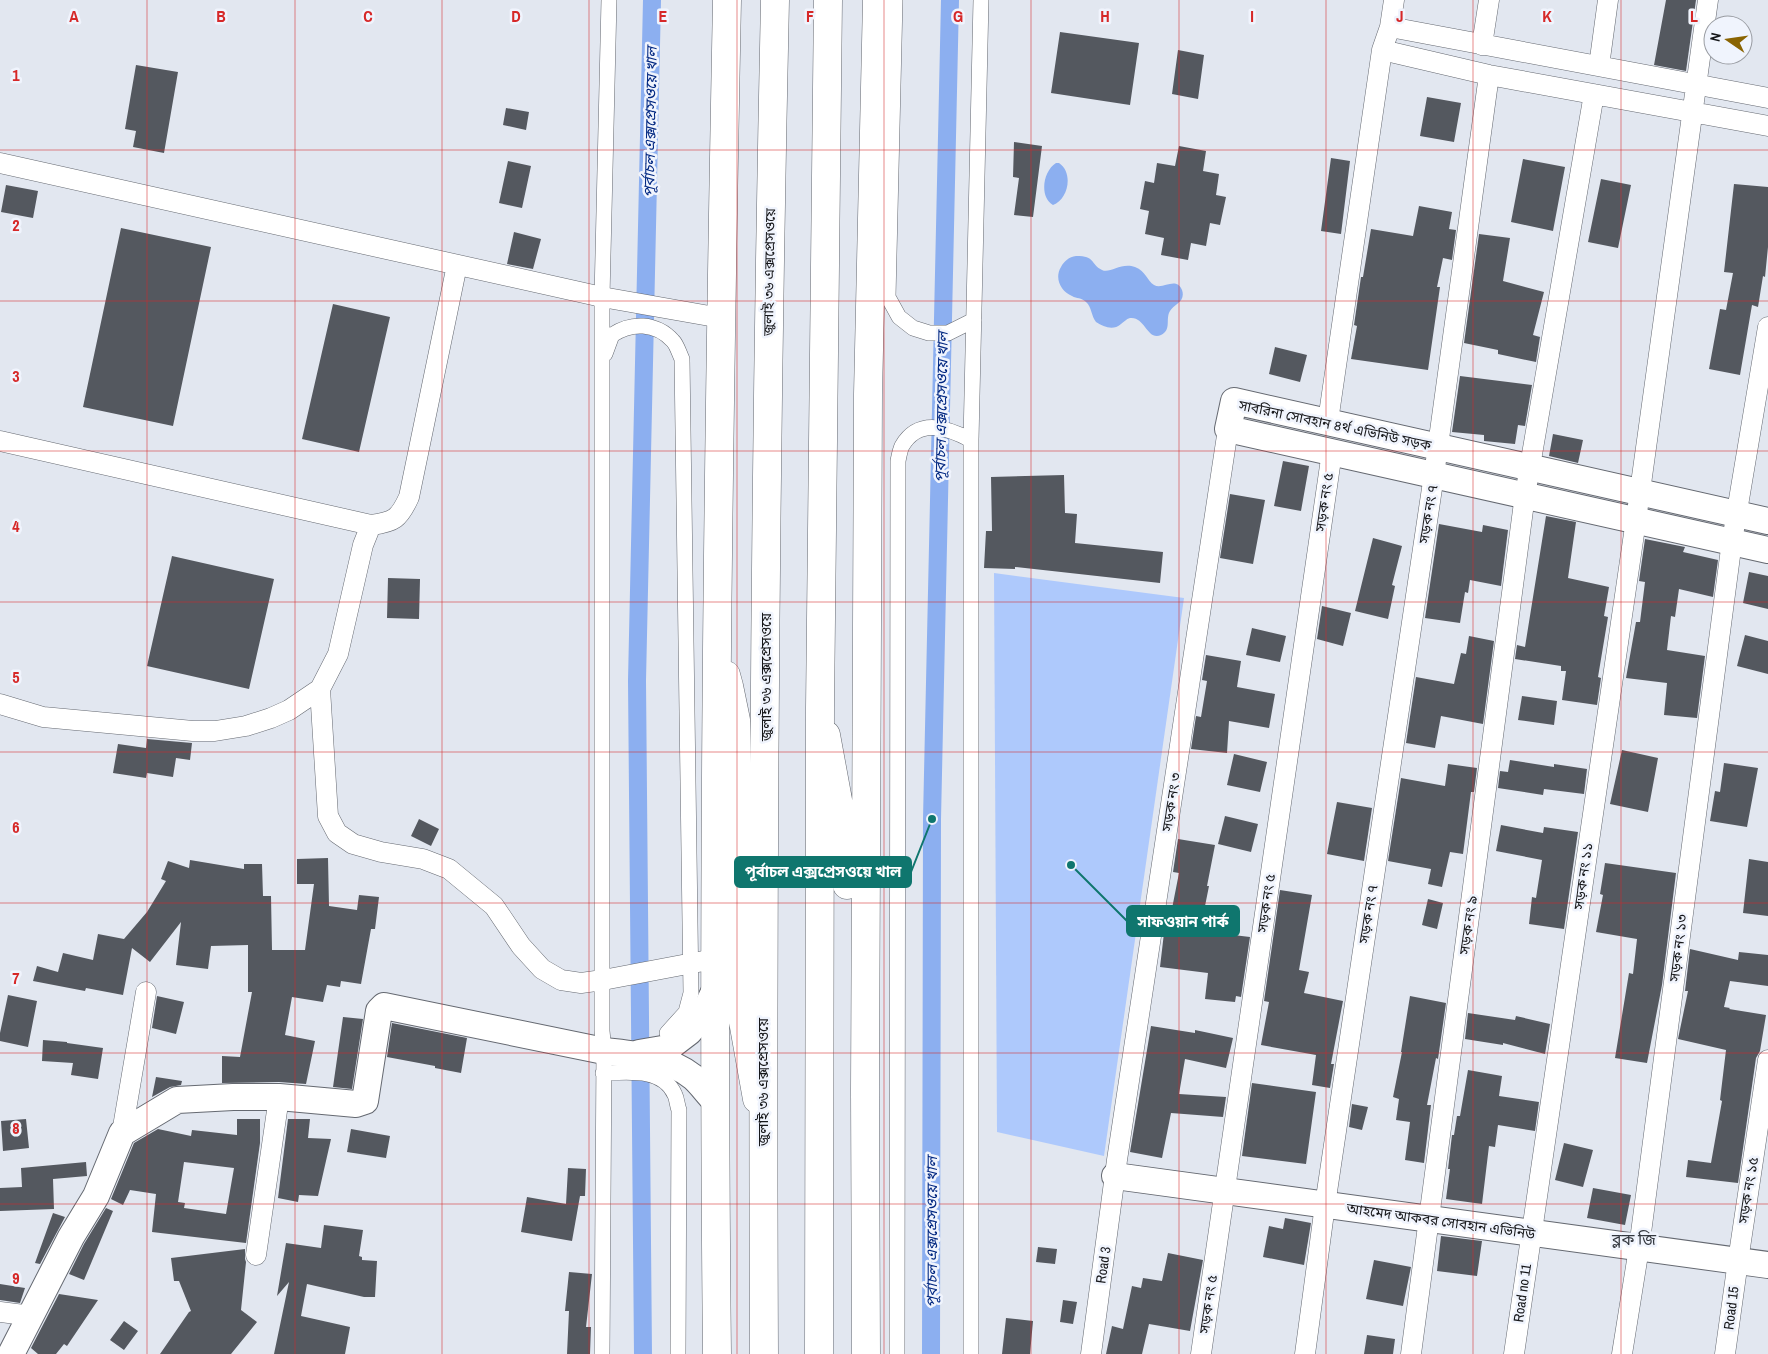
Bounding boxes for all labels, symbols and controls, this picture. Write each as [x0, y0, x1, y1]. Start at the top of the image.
text: A [69, 5, 79, 27]
text: B [216, 5, 226, 27]
text: C [363, 5, 373, 27]
text: D [511, 5, 521, 27]
text: E [659, 5, 668, 27]
text: F [806, 5, 814, 27]
text: G [953, 5, 963, 27]
text: H [1100, 5, 1110, 27]
text: I [1250, 5, 1254, 27]
text: J [1396, 5, 1404, 27]
text: K [1542, 5, 1552, 27]
text: L [1690, 5, 1698, 27]
north arrow [1703, 15, 1753, 65]
text: N [1706, 31, 1725, 43]
water label: পূর্বাচল এক্সপ্রেসওয়ে খাল [638, 43, 662, 198]
text: 1 [12, 64, 20, 86]
street label: জুলাই ৩৬ এক্সপ্রেসওয়ে [759, 208, 779, 337]
text: 2 [12, 214, 20, 236]
water label: পূর্বাচল এক্সপ্রেসওয়ে খাল [929, 328, 953, 483]
text: 3 [12, 365, 20, 387]
street label: সাবরিনা সোবহান ৪র্থ এভিনিউ সড়ক [1236, 396, 1434, 454]
street label: সড়ক নং ৫ [1311, 471, 1337, 534]
street label: সড়ক নং ৭ [1414, 483, 1442, 546]
text: 4 [12, 515, 20, 537]
street label: জুলাই ৩৬ এক্সপ্রেসওয়ে [757, 613, 775, 742]
text: 5 [12, 666, 20, 688]
street label: সড়ক নং ৩ [1157, 771, 1185, 834]
text: 6 [12, 816, 20, 838]
street label: সড়ক নং ১১ [1569, 841, 1597, 912]
callout: পূর্বাচল এক্সপ্রেসওয়ে খাল [735, 857, 911, 887]
text: পূর্বাচল এক্সপ্রেসওয়ে খাল [745, 861, 902, 882]
street label: সড়ক নং ৫ [1253, 872, 1279, 935]
street label: সড়ক নং ৭ [1354, 883, 1382, 946]
street label: সড়ক নং ৯ [1455, 894, 1481, 957]
callout: সাফওয়ান পার্ক [1127, 906, 1239, 936]
text: সাফওয়ান পার্ক [1136, 911, 1230, 932]
street label: সড়ক নং ১৩ [1665, 913, 1691, 984]
text: 7 [12, 967, 20, 989]
street label: জুলাই ৩৬ এক্সপ্রেসওয়ে [754, 1018, 772, 1147]
text: 8 [12, 1117, 20, 1139]
water label: পূর্বাচল এক্সপ্রেসওয়ে খাল [921, 1154, 942, 1307]
street label: সড়ক নং ১৫ [1734, 1155, 1762, 1226]
street label: আহমেদ আকবর সোবহান এভিনিউ [1345, 1199, 1537, 1243]
district label: ব্লক জি [1611, 1228, 1656, 1250]
street label: Road 3 [1092, 1245, 1114, 1285]
street label: Road no 11 [1509, 1262, 1535, 1323]
text: 9 [12, 1267, 20, 1289]
street label: সড়ক নং ৫ [1195, 1273, 1221, 1336]
street label: Road 15 [1719, 1285, 1743, 1331]

